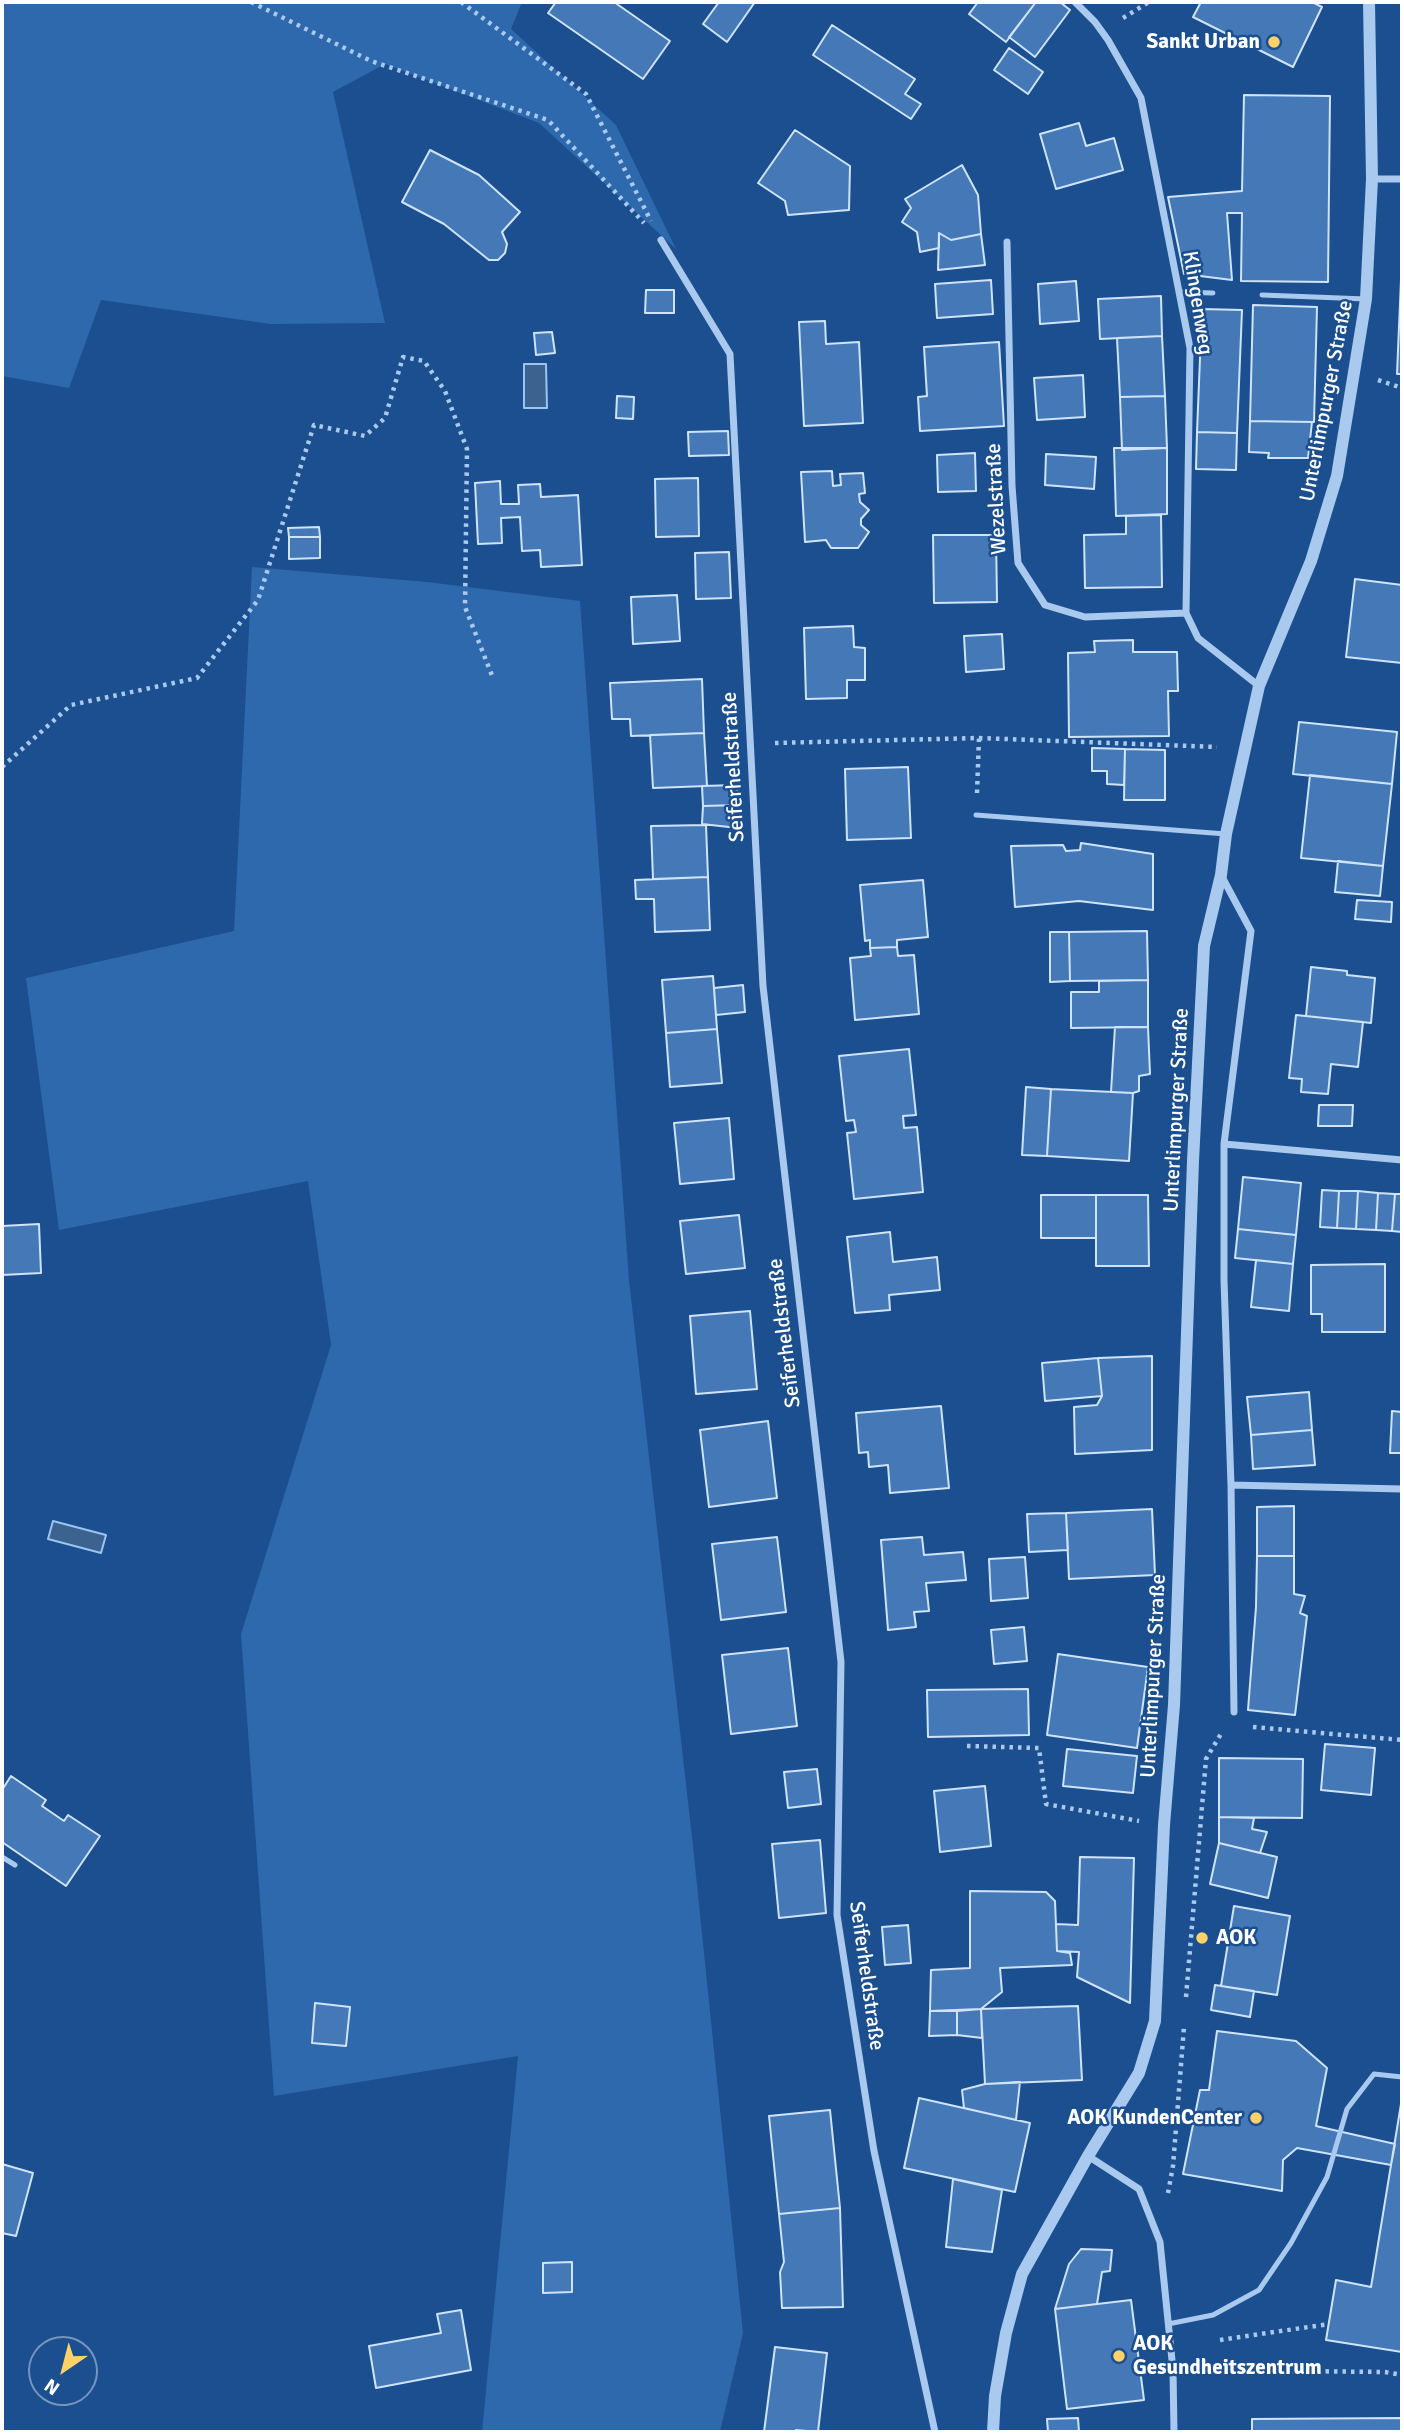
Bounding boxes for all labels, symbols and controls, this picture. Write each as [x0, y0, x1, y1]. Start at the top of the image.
place label: Sankt Urban [1147, 29, 1260, 55]
marker: Sankt Urban [1266, 34, 1282, 50]
street label: Klingenweg [1176, 249, 1218, 357]
street label: Unterlimpurger Straße [1295, 298, 1359, 504]
street label: Wezelstraße [981, 443, 1013, 555]
street label: Seiferheldstraße [717, 691, 751, 843]
street label: Unterlimpurger Straße [1159, 1007, 1195, 1213]
street label: Seiferheldstraße [763, 1257, 807, 1409]
street label: Unterlimpurger Straße [1136, 1573, 1172, 1779]
street label: Seiferheldstraße [843, 1900, 889, 2052]
place label: AOK [1216, 1925, 1256, 1951]
marker: AOK [1194, 1930, 1210, 1946]
place label: AOK KundenCenter [1067, 2105, 1242, 2131]
marker: AOK KundenCenter [1248, 2110, 1264, 2126]
place label: AOK Gesundheitszentrum [1133, 2331, 1322, 2381]
north arrow [28, 2336, 98, 2406]
marker: AOK Gesundheitszentrum [1111, 2348, 1127, 2364]
text: N [40, 2373, 64, 2400]

